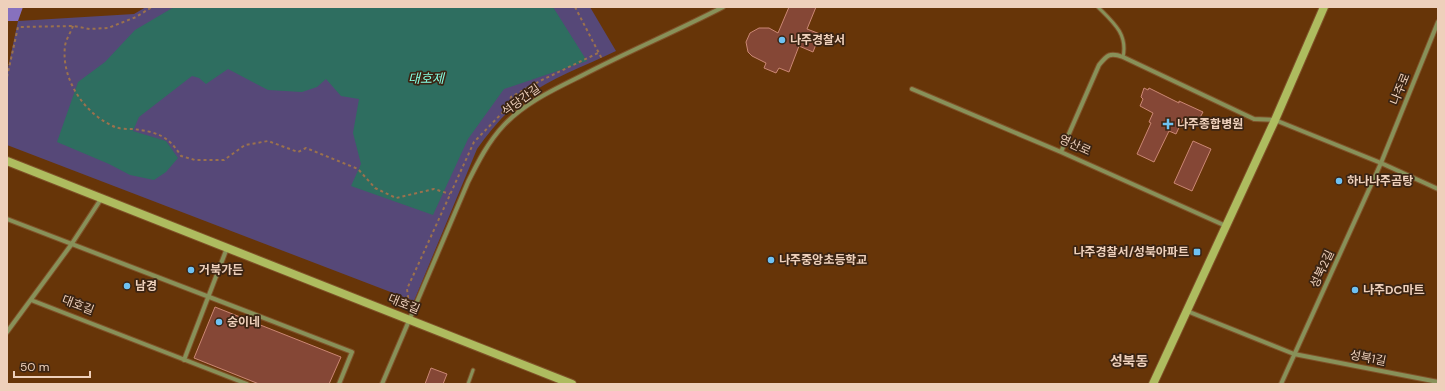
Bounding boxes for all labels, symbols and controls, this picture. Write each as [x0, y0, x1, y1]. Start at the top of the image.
place label: 나주경찰서 [790, 32, 845, 48]
marker: 나주경찰서 [777, 35, 787, 45]
water label: 대호제 [408, 70, 446, 87]
street label: 나주로 [1386, 71, 1414, 107]
street label: 석당간길 [498, 81, 544, 119]
place label: 나주종합병원 [1177, 116, 1243, 132]
marker: 나주종합병원 [1162, 118, 1174, 130]
street label: 영산로 [1057, 131, 1093, 159]
place label: 하나나주곰탕 [1347, 173, 1413, 189]
marker: 하나나주곰탕 [1334, 176, 1344, 186]
place label: 나주경찰서/성북아파트 [1073, 244, 1189, 260]
marker: 나주경찰서/성북아파트 [1192, 247, 1202, 257]
street label: 성북2길 [1306, 247, 1338, 291]
place label: 나주중앙초등학교 [779, 252, 867, 268]
marker: 나주중앙초등학교 [766, 255, 776, 265]
place label: 거북가든 [199, 262, 243, 278]
marker: 거북가든 [186, 265, 196, 275]
place label: 남경 [135, 278, 157, 294]
marker: 남경 [122, 281, 132, 291]
place label: 나주DC마트 [1363, 282, 1425, 298]
marker: 나주DC마트 [1350, 285, 1360, 295]
street label: 대호길 [386, 290, 422, 318]
street label: 대호길 [60, 292, 96, 318]
place label: 숭이네 [227, 314, 260, 330]
marker: 숭이네 [214, 317, 224, 327]
street label: 성북1길 [1348, 347, 1388, 369]
district label: 성북동 [1110, 352, 1148, 370]
scale bar [14, 353, 90, 379]
text: 50 m [20, 359, 49, 375]

